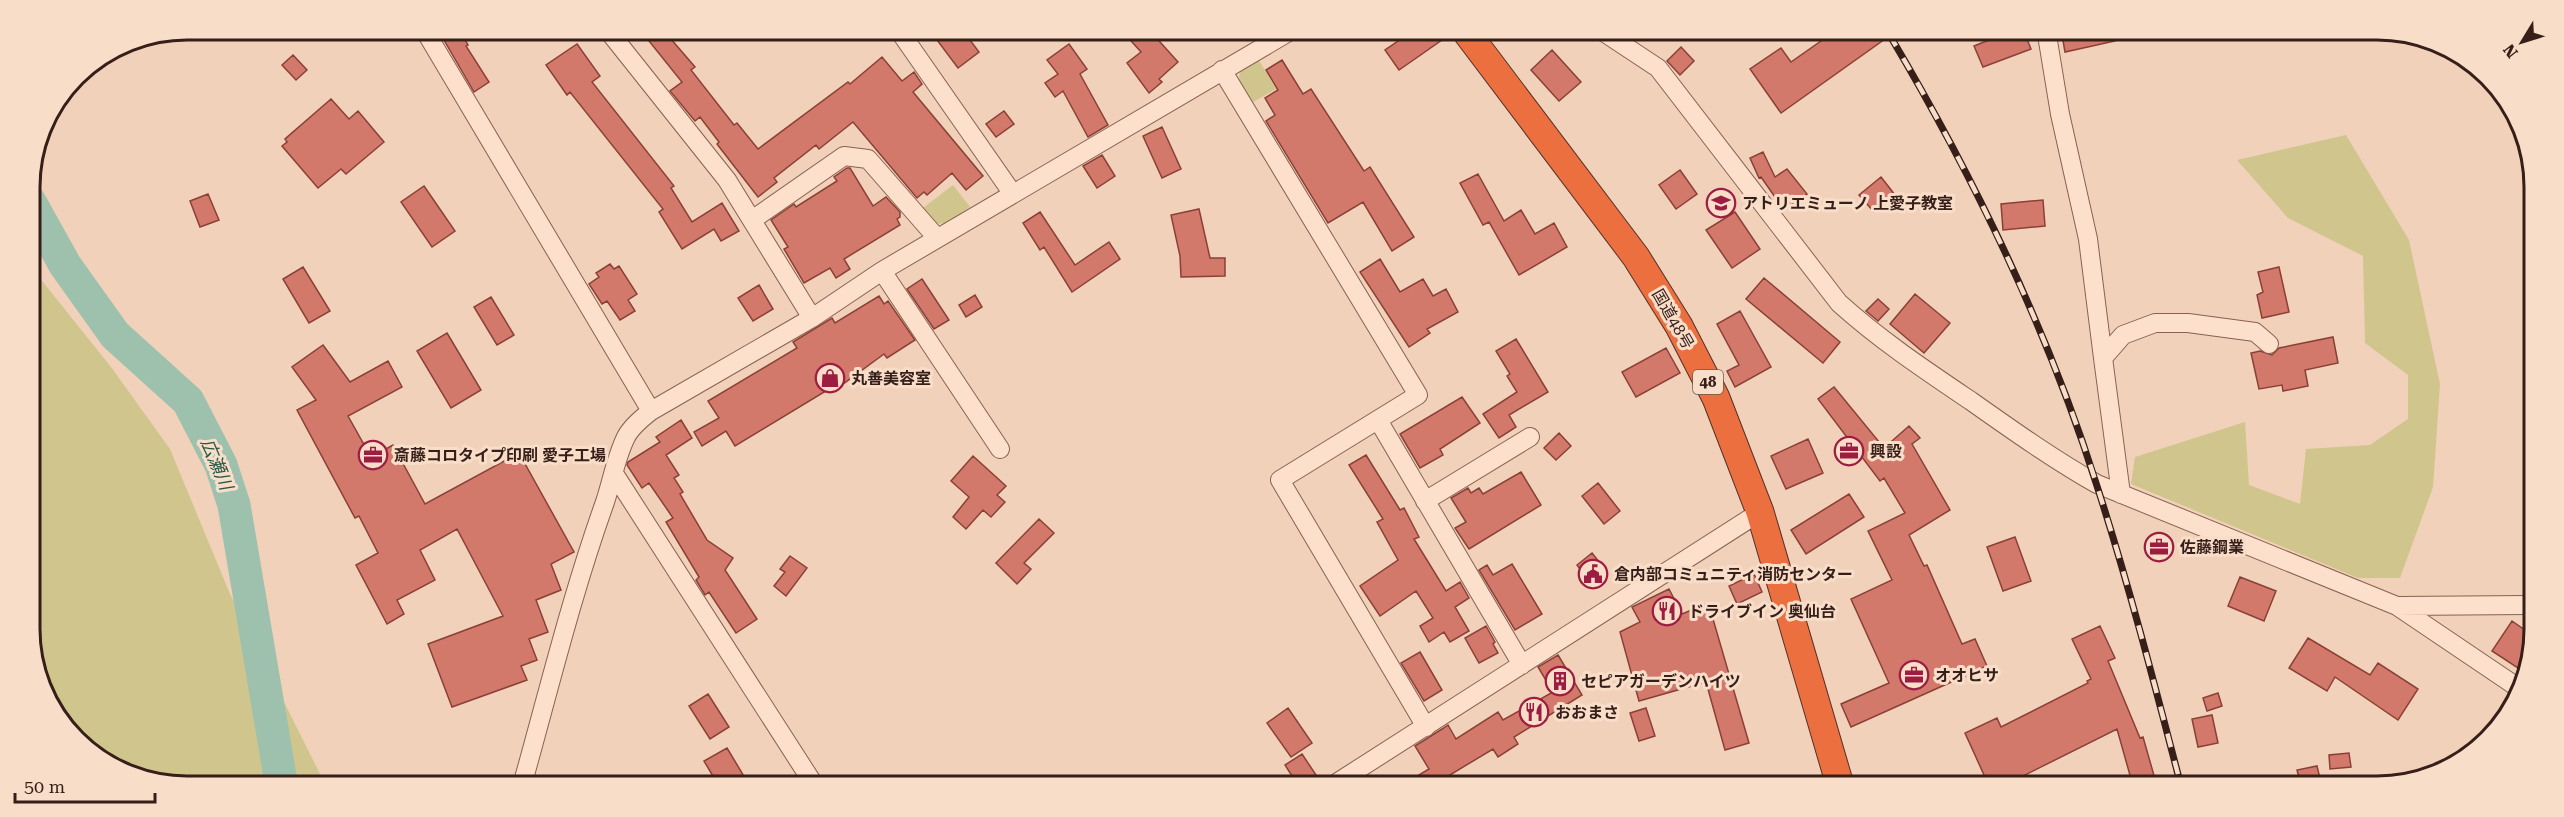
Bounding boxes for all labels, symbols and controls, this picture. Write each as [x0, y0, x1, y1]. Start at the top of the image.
north arrow [2492, 12, 2552, 72]
text: N [2499, 40, 2522, 62]
school or university icon: アトリエミューノ 上愛子教室 [1705, 187, 1737, 219]
place label: アトリエミューノ 上愛子教室 [1742, 194, 1953, 213]
street label: 国道48号 [1648, 286, 1698, 352]
shop icon: 丸善美容室 [814, 362, 846, 394]
place label: 丸善美容室 [851, 369, 931, 388]
road number: 48 [1693, 370, 1723, 394]
water label: 広瀬川 [197, 435, 238, 495]
office icon: 興設 [1833, 435, 1865, 467]
office icon: 斎藤コロタイプ印刷 愛子工場 [357, 439, 389, 471]
place label: 興設 [1870, 442, 1902, 461]
place label: 斎藤コロタイプ印刷 愛子工場 [394, 446, 606, 465]
office icon: 佐藤鋼業 [2143, 531, 2175, 563]
place label: 佐藤鋼業 [2179, 538, 2244, 557]
public building icon: 倉内部コミュニティ消防センター [1577, 558, 1609, 590]
place label: 倉内部コミュニティ消防センター [1614, 565, 1853, 584]
restaurant icon: ドライブイン 奥仙台 [1651, 595, 1683, 627]
place label: ドライブイン 奥仙台 [1688, 602, 1836, 621]
office icon: オオヒサ [1898, 659, 1930, 691]
building icon: セピアガーデンハイツ [1544, 665, 1576, 697]
place label: オオヒサ [1935, 666, 1999, 685]
place label: セピアガーデンハイツ [1581, 672, 1741, 691]
restaurant icon: おおまさ [1518, 696, 1550, 728]
place label: おおまさ [1555, 703, 1619, 722]
scale bar [15, 766, 154, 804]
text: 50 m [24, 776, 65, 797]

